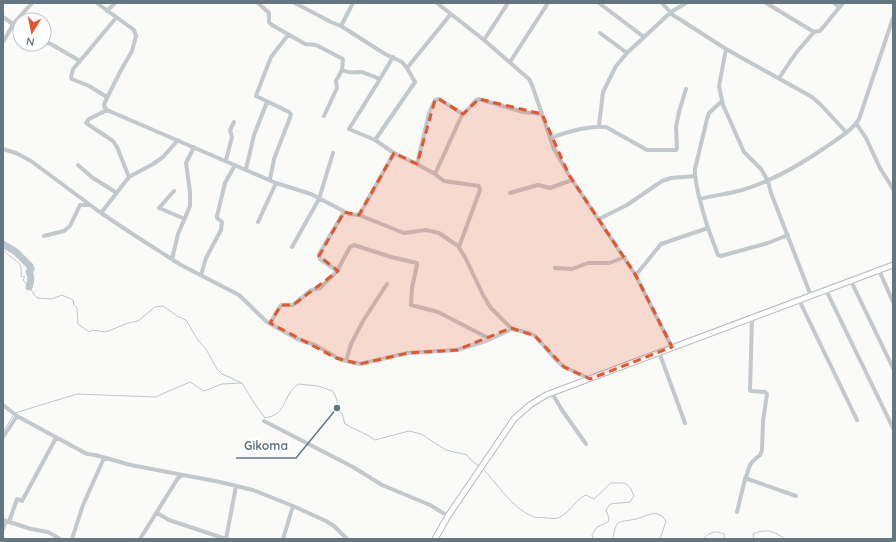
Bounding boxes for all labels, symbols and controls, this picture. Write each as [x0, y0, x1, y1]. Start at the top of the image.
north arrow [12, 12, 52, 52]
text: N [25, 34, 35, 49]
callout: Gikoma [236, 434, 296, 458]
text: Gikoma [244, 438, 288, 453]

